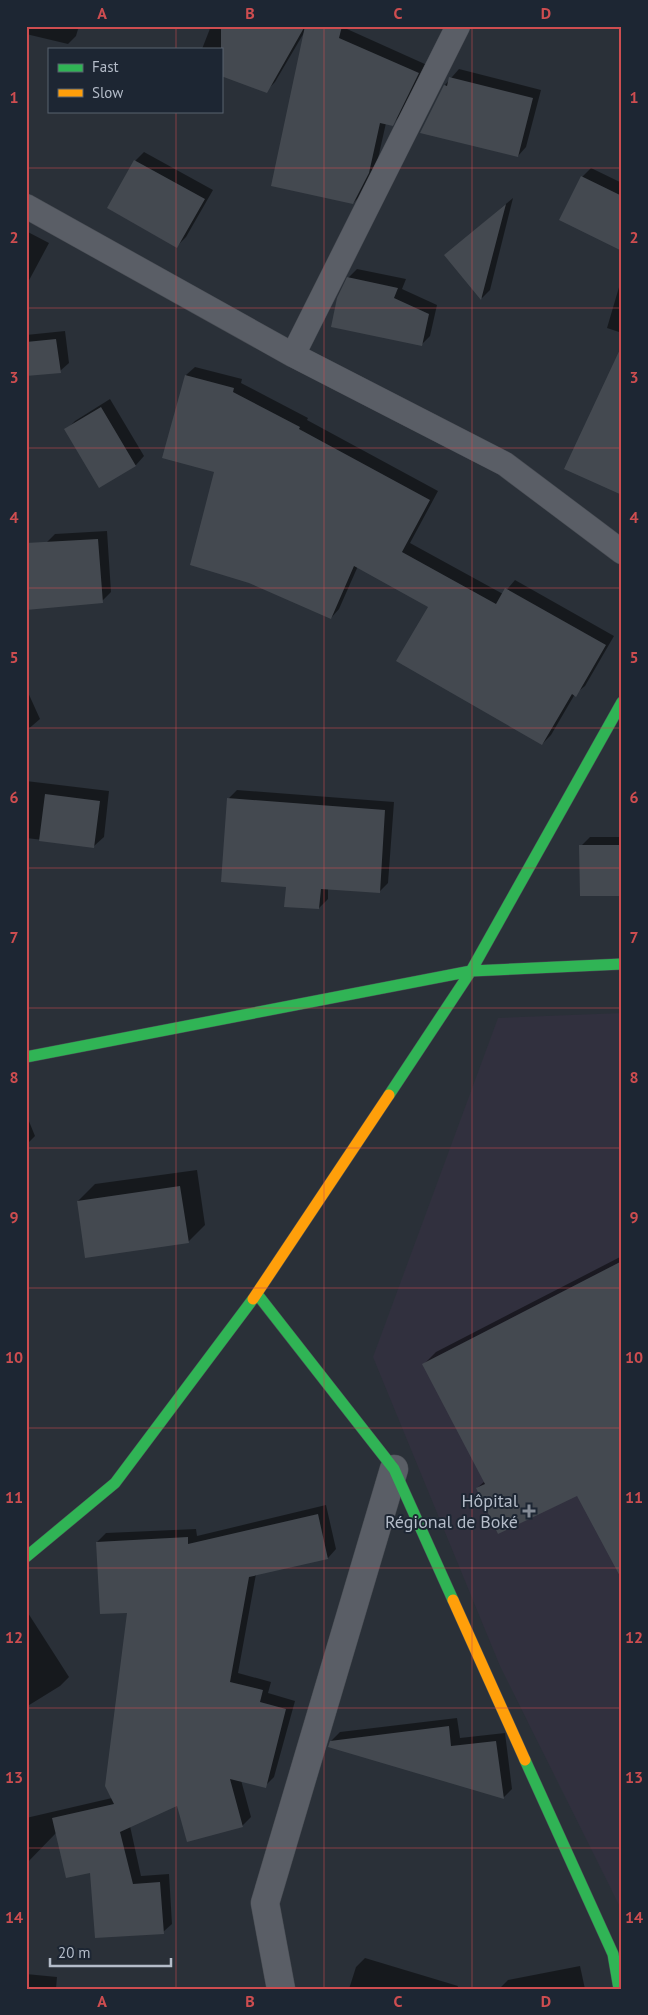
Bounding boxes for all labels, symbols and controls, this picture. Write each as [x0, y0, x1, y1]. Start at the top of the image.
text: A [97, 3, 107, 23]
text: B [245, 3, 255, 23]
text: C [394, 3, 403, 23]
text: D [541, 3, 551, 23]
legend [48, 48, 222, 112]
text: Fast [92, 57, 119, 76]
text: Slow [92, 83, 123, 102]
text: 1 [9, 87, 19, 107]
text: 1 [629, 87, 639, 107]
text: 2 [9, 227, 19, 247]
text: 2 [629, 227, 639, 247]
text: 3 [9, 367, 19, 387]
text: 3 [629, 367, 639, 387]
text: 4 [9, 507, 19, 527]
text: 4 [629, 507, 639, 527]
text: 5 [9, 647, 19, 667]
text: 5 [629, 647, 639, 667]
text: 6 [9, 787, 19, 807]
text: 6 [629, 787, 639, 807]
text: 7 [9, 927, 19, 947]
text: 7 [629, 927, 639, 947]
text: 8 [9, 1067, 19, 1087]
text: 8 [629, 1067, 639, 1087]
text: 9 [9, 1207, 19, 1227]
text: 9 [629, 1207, 639, 1227]
text: 10 [5, 1347, 23, 1367]
text: 10 [625, 1347, 643, 1367]
text: 11 [5, 1487, 23, 1507]
text: 11 [625, 1487, 643, 1507]
place label: Hôpital Régional de Boké [385, 1489, 519, 1533]
marker: Hôpital Régional de Boké [522, 1504, 536, 1518]
text: 12 [5, 1627, 23, 1647]
text: 12 [625, 1627, 643, 1647]
text: 13 [5, 1767, 23, 1787]
text: 13 [625, 1767, 643, 1787]
text: 14 [5, 1907, 23, 1927]
text: 14 [625, 1907, 643, 1927]
scale bar [50, 1935, 171, 1967]
text: 20 m [58, 1943, 91, 1962]
text: A [97, 1991, 107, 2011]
text: B [245, 1991, 255, 2011]
text: C [394, 1991, 403, 2011]
text: D [541, 1991, 551, 2011]

